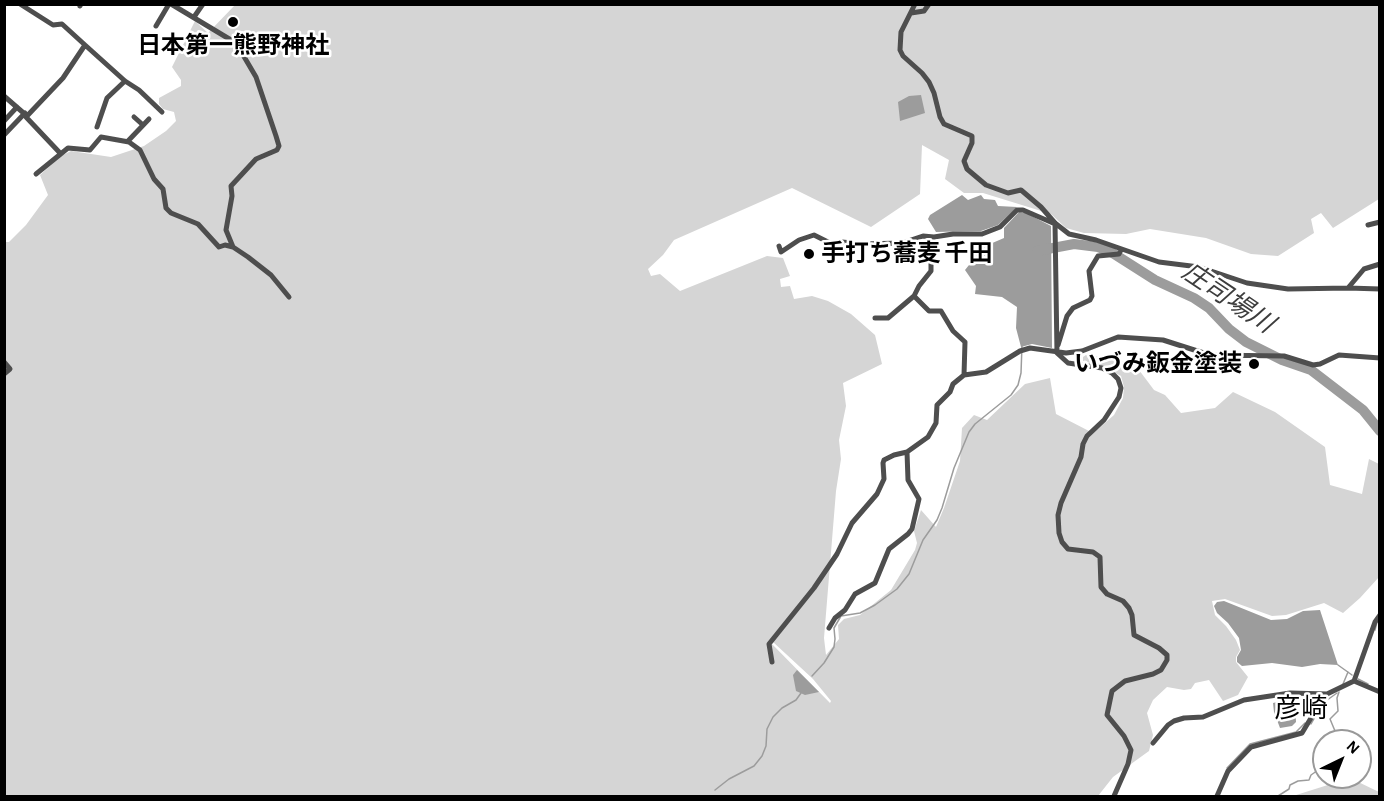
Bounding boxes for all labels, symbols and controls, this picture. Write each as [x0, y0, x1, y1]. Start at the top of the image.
marker: 日本第一熊野神社 [226, 15, 240, 29]
place label: 日本第一熊野神社 [137, 32, 329, 60]
place label: 手打ち蕎麦 千田 [821, 240, 993, 268]
marker: 手打ち蕎麦 千田 [802, 247, 816, 261]
water label: 庄司場川 [1176, 256, 1280, 340]
place label: いづみ鈑金塗装 [1074, 350, 1242, 378]
marker: いづみ鈑金塗装 [1247, 357, 1261, 371]
district label: 彦崎 [1274, 693, 1328, 725]
north arrow [1312, 729, 1372, 789]
text: N [1343, 738, 1362, 757]

